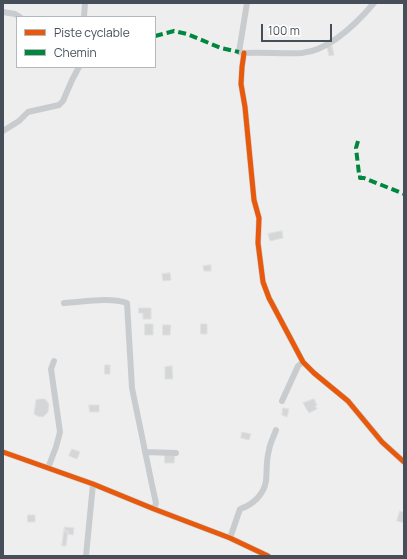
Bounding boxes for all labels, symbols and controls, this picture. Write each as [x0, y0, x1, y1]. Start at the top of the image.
legend [16, 16, 156, 68]
scale bar [263, 16, 334, 42]
text: 100 m [268, 22, 300, 39]
text: Piste cyclable [54, 24, 130, 41]
text: Chemin [54, 44, 97, 61]

